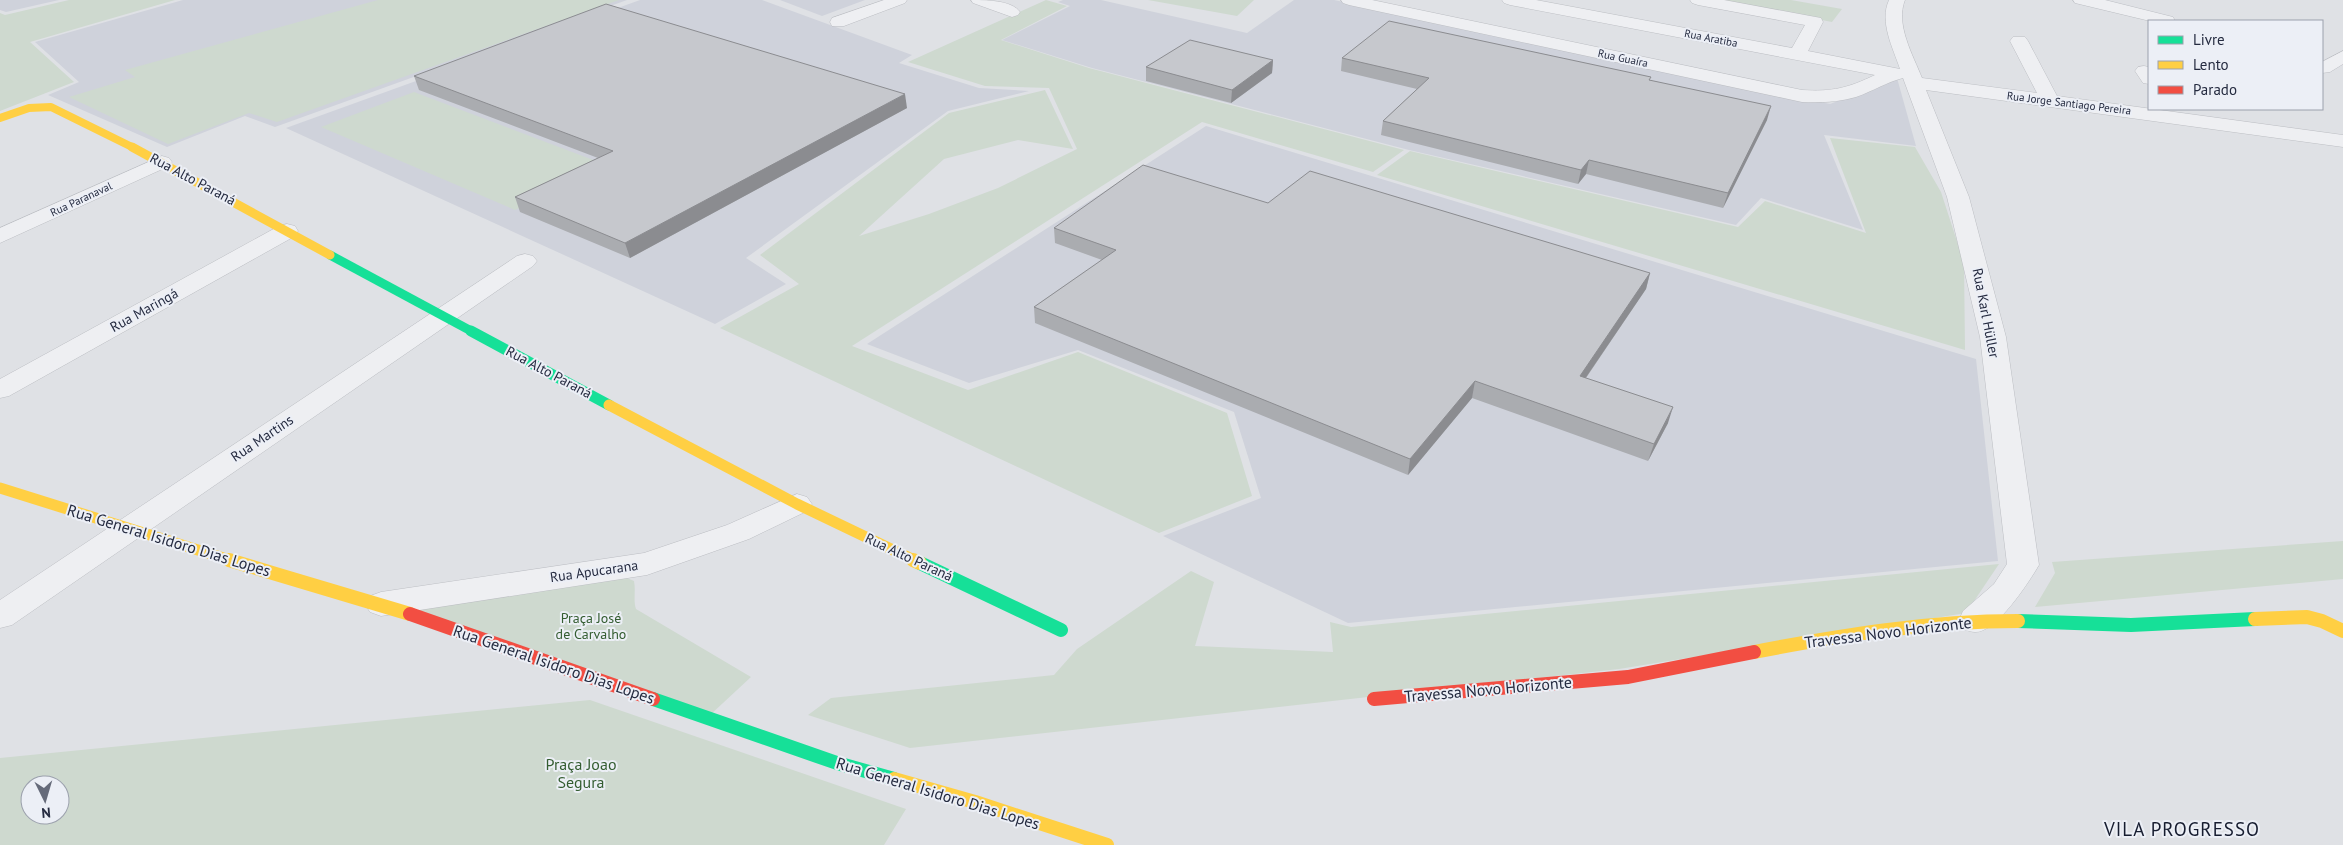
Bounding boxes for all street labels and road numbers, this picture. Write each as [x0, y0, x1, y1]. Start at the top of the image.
street label: Rua Aratiba [1683, 26, 1739, 50]
street label: Rua Guaíra [1597, 46, 1649, 70]
street label: Rua Jorge Santiago Pereira [2006, 88, 2132, 118]
street label: Rua Alto Paraná [147, 149, 239, 209]
street label: Rua Paranaval [48, 178, 115, 219]
street label: Rua Karl Hüller [1968, 267, 2004, 360]
street label: Rua Maringá [107, 284, 181, 336]
street label: Rua Alto Paraná [503, 342, 595, 402]
street label: Rua Martins [227, 410, 297, 466]
street label: Rua General Isidoro Dias Lopes [65, 500, 273, 581]
street label: Rua Alto Paraná [862, 529, 956, 585]
street label: Rua Apucarana [549, 556, 639, 586]
street label: Travessa Novo Horizonte [1803, 612, 1973, 652]
street label: Rua General Isidoro Dias Lopes [451, 620, 658, 708]
street label: Travessa Novo Horizonte [1403, 672, 1573, 706]
street label: Rua General Isidoro Dias Lopes [834, 753, 1042, 834]

